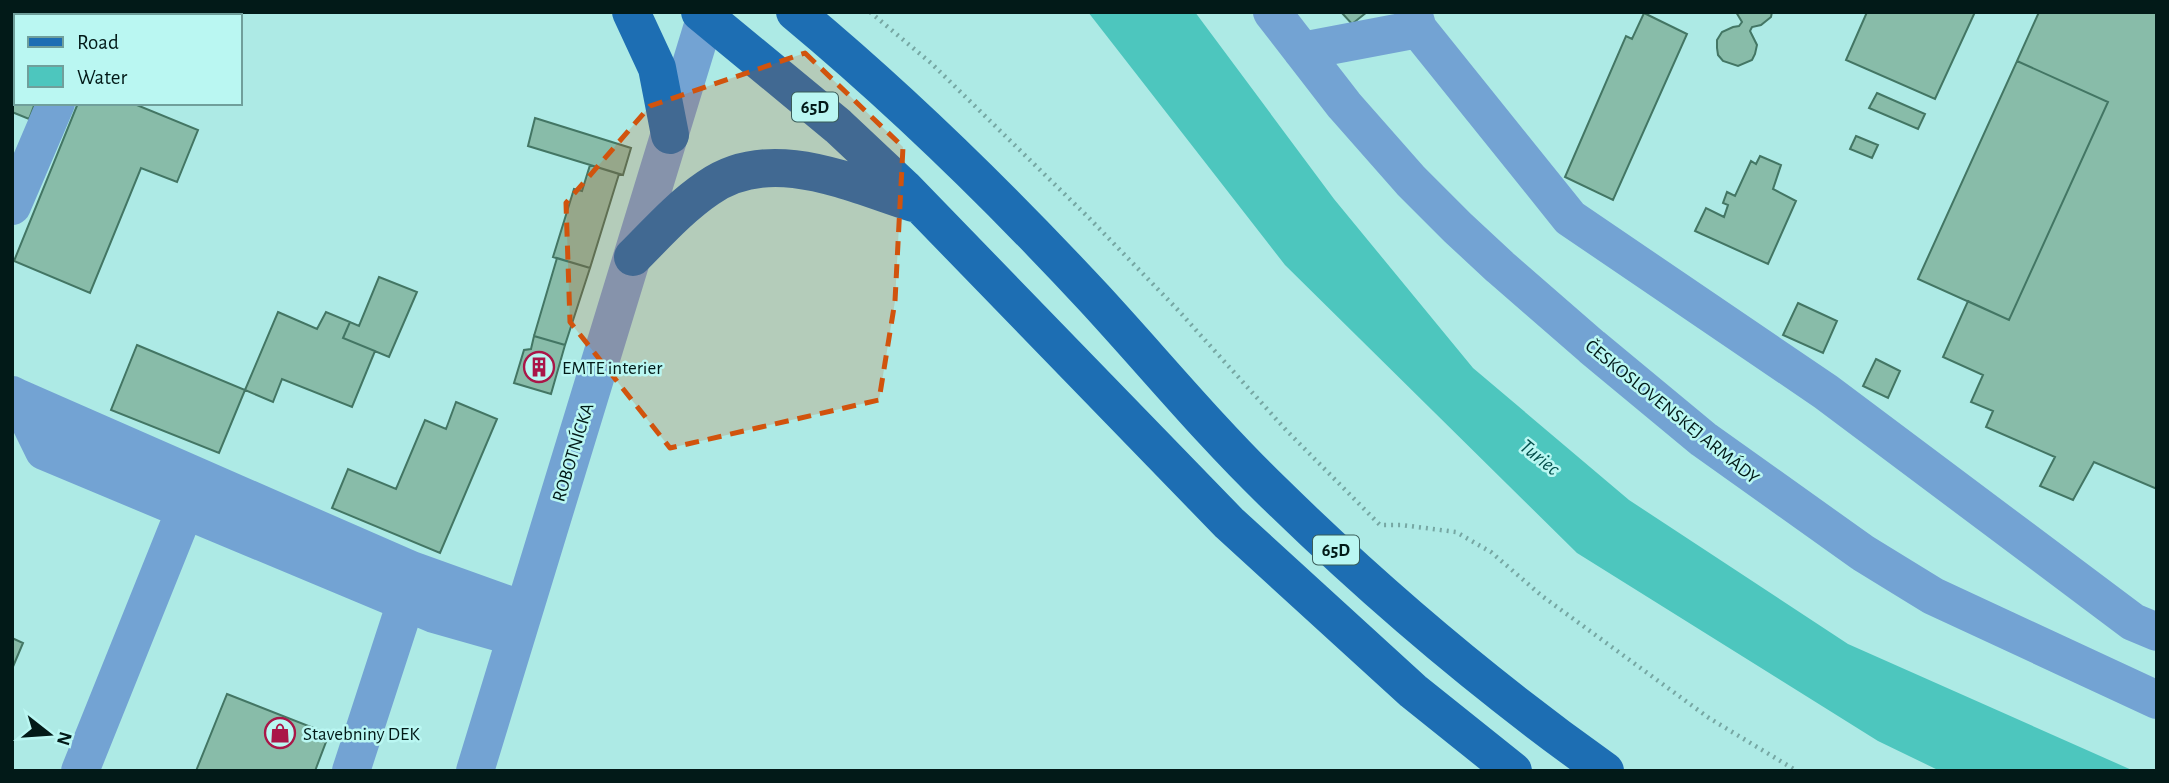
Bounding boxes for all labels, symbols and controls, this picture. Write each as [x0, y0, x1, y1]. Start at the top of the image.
legend [14, 14, 242, 105]
text: Road [77, 32, 119, 53]
text: Water [77, 67, 127, 88]
road number: 65D [792, 92, 838, 122]
street label: ČESKOSLOVENSKEJ ARMÁDY [1582, 335, 1764, 488]
building icon: EMTE interier [522, 350, 556, 384]
place label: EMTE interier [562, 359, 662, 378]
street label: ROBOTNÍCKA [547, 400, 597, 504]
water label: Turiec [1516, 435, 1564, 480]
road number: 65D [1313, 536, 1359, 564]
north arrow [14, 699, 84, 769]
shop icon: Stavebniny DEK [263, 716, 297, 750]
place label: Stavebniny DEK [303, 725, 420, 744]
text: N [53, 729, 75, 748]

